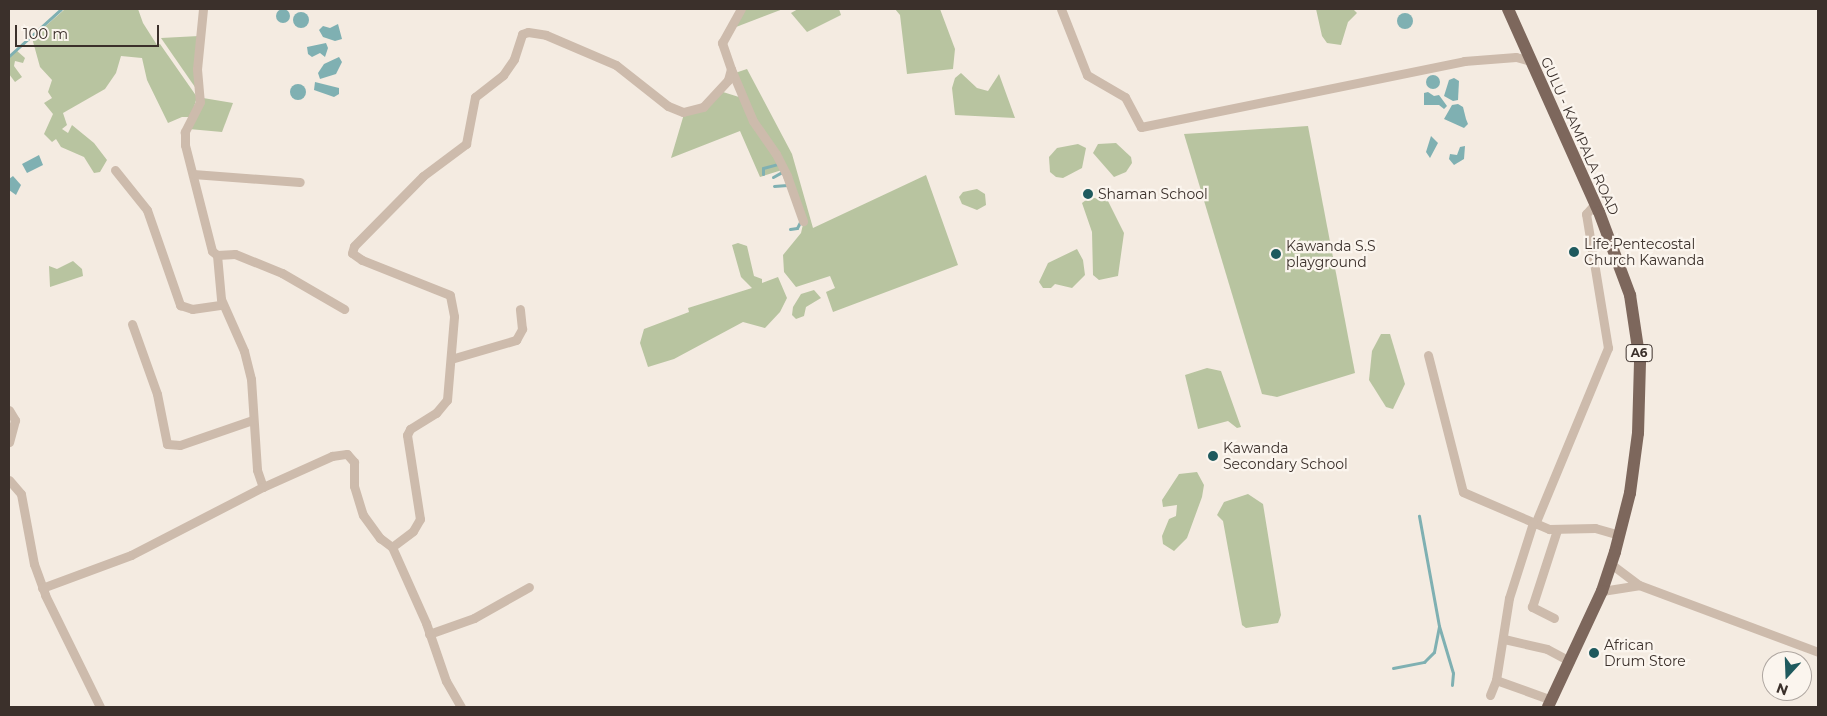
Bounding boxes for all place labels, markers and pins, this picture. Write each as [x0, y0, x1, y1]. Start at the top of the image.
place label: Shaman School [1098, 186, 1208, 202]
marker: Shaman School [1082, 188, 1094, 200]
place label: Life Pentecostal Church Kawanda [1584, 236, 1705, 268]
place label: Kawanda S.S playground [1286, 238, 1376, 270]
marker: Life Pentecostal Church Kawanda [1568, 246, 1580, 258]
marker: Kawanda S.S playground [1270, 248, 1282, 260]
place label: Kawanda Secondary School [1223, 440, 1348, 472]
marker: Kawanda Secondary School [1207, 450, 1219, 462]
place label: African Drum Store [1604, 637, 1686, 670]
marker: African Drum Store [1588, 647, 1600, 659]

